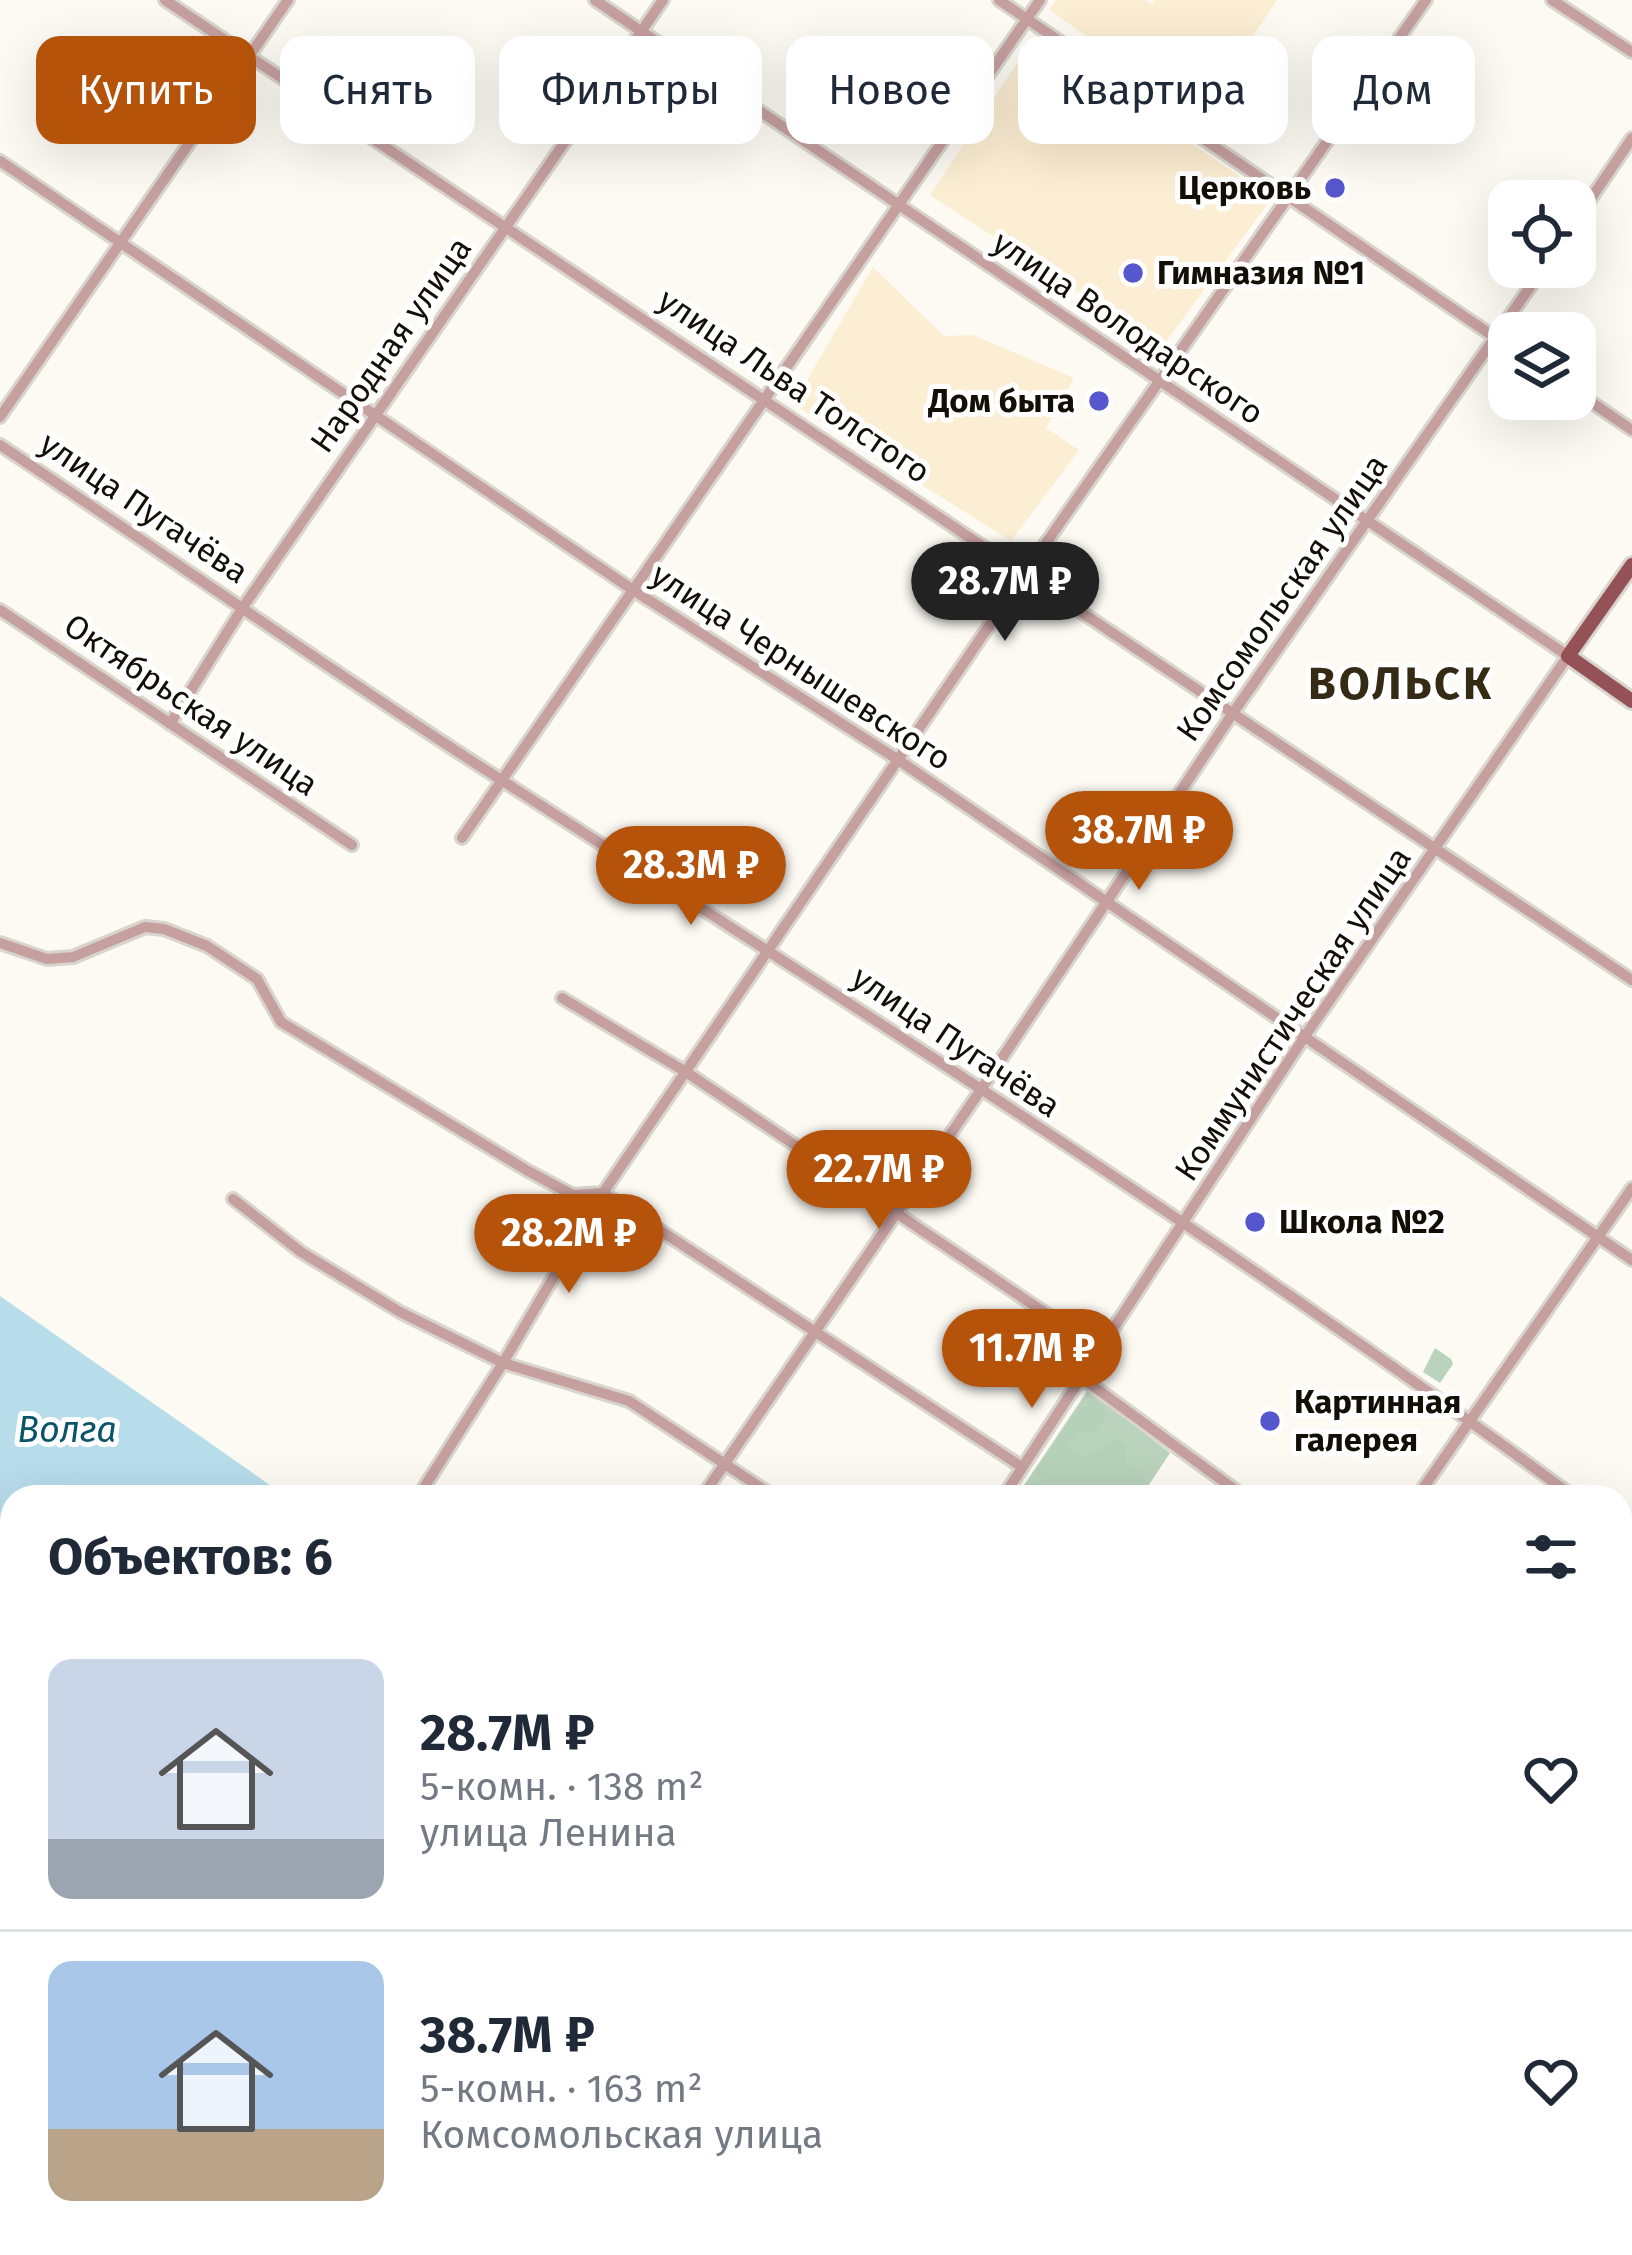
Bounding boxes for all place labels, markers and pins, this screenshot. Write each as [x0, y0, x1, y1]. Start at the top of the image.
place label: Церковь [1178, 168, 1311, 208]
marker: Церковь [1322, 175, 1348, 201]
place label: Гимназия №1 [1157, 253, 1365, 293]
marker: Гимназия №1 [1120, 260, 1146, 286]
place label: Дом быта [928, 381, 1075, 421]
marker: Дом быта [1086, 388, 1112, 414]
pin: 28.7M ₽ [894, 542, 1116, 644]
pin: 38.7M ₽ [1028, 791, 1250, 893]
pin: 28.3M ₽ [580, 826, 802, 928]
pin: 22.7M ₽ [768, 1130, 990, 1232]
pin: 28.2M ₽ [458, 1194, 680, 1296]
place label: Школа №2 [1279, 1202, 1445, 1242]
marker: Школа №2 [1242, 1209, 1268, 1235]
pin: 11.7M ₽ [921, 1309, 1143, 1411]
place label: Картинная галерея [1294, 1382, 1461, 1460]
marker: Картинная галерея [1257, 1408, 1283, 1434]

